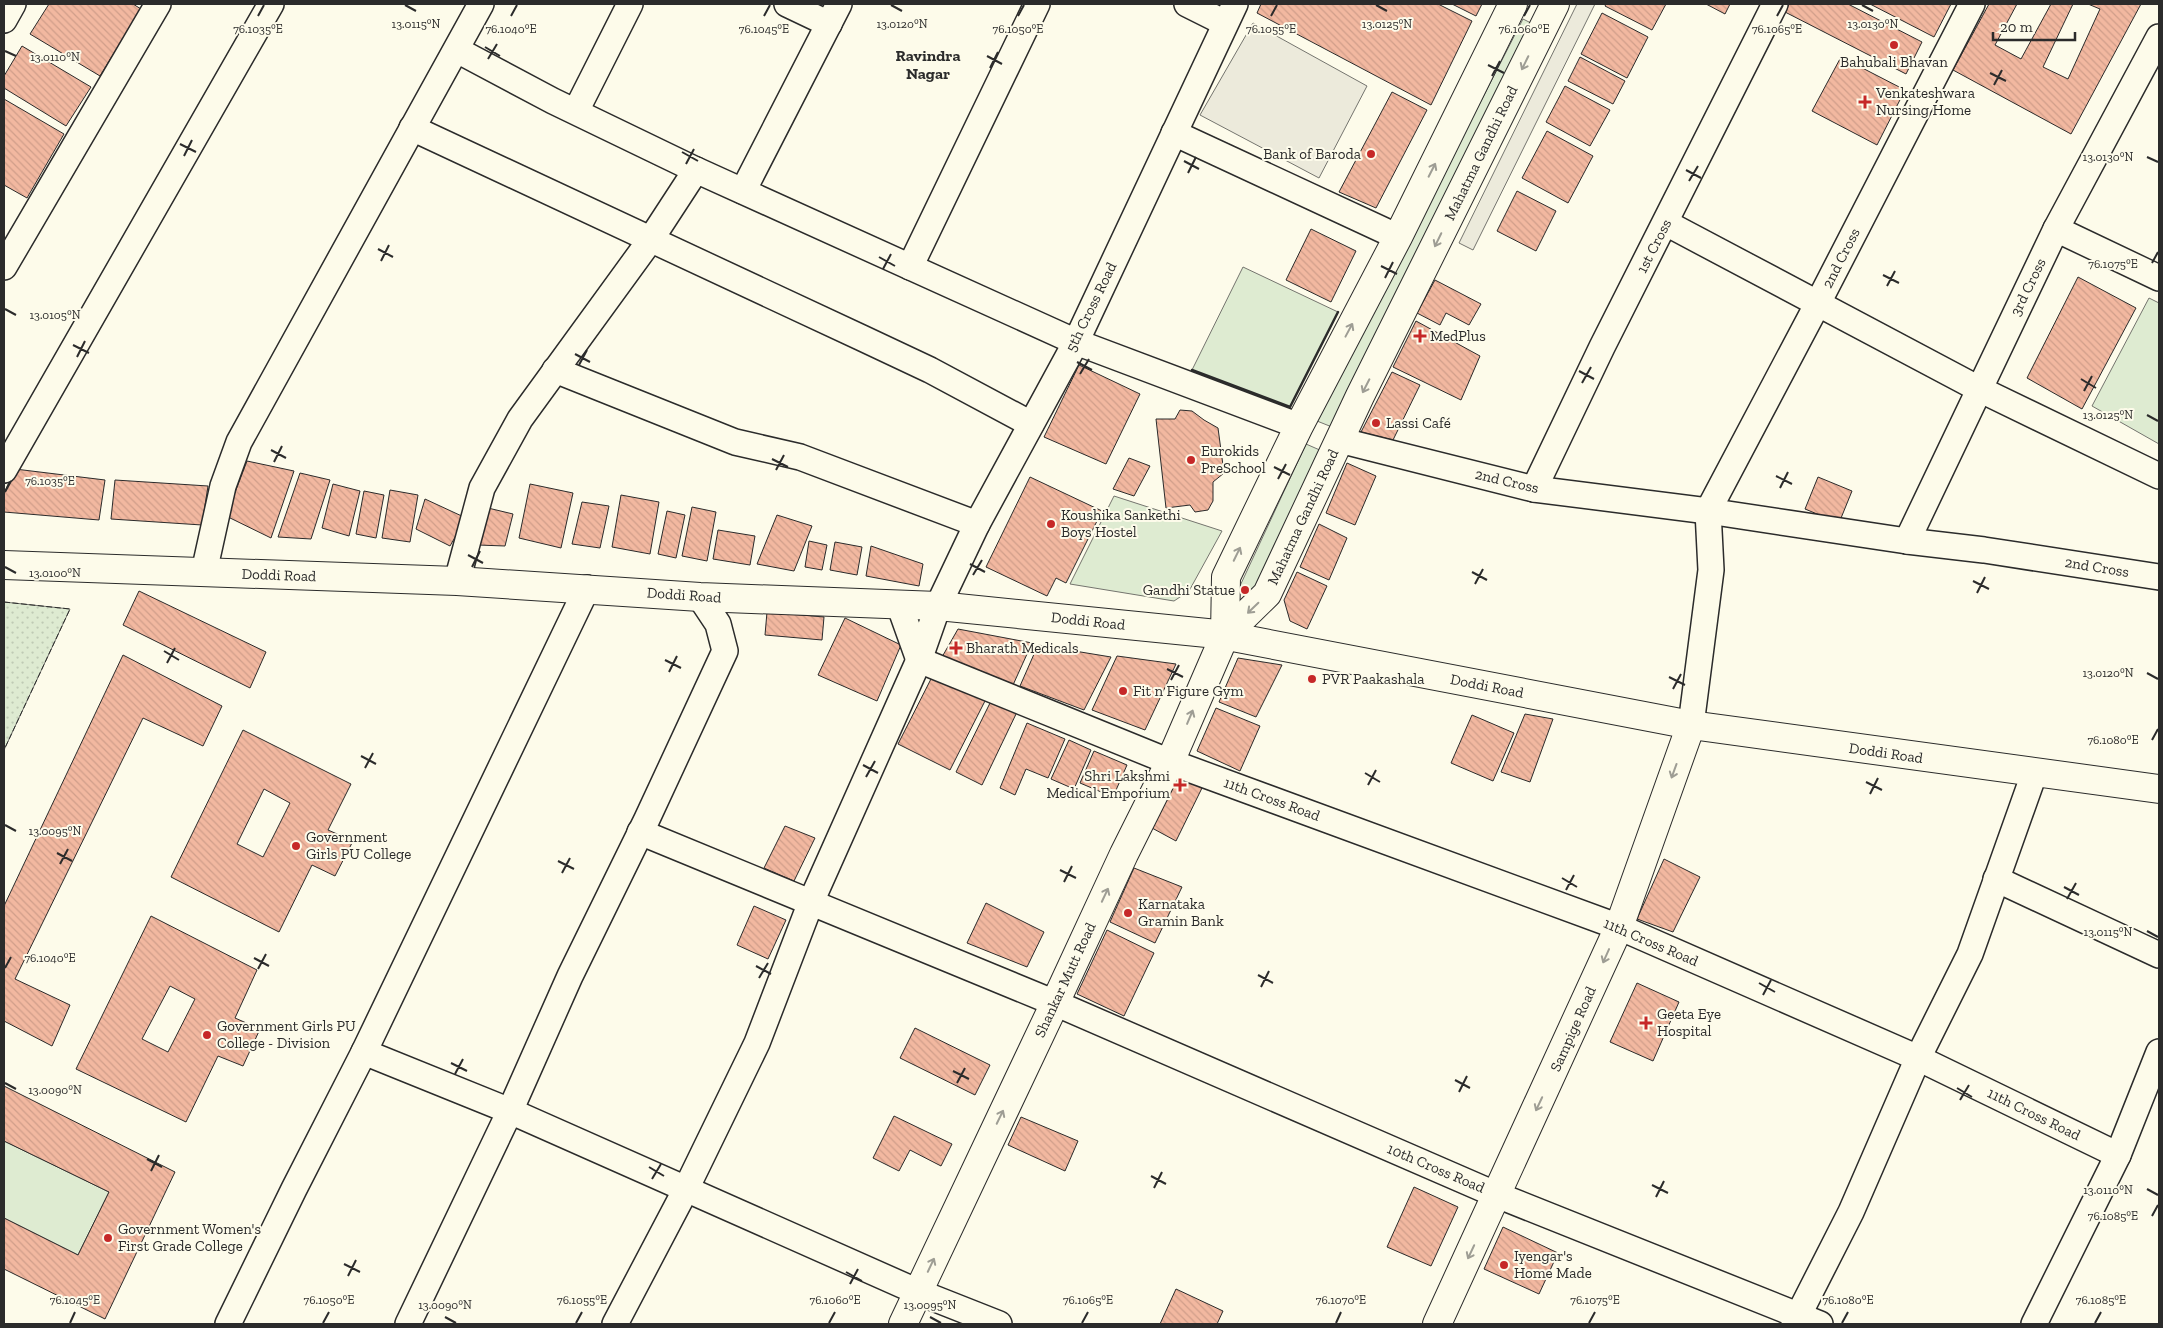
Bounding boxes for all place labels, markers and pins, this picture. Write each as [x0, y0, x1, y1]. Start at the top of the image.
marker: Bahubali Bhavan [1888, 39, 1900, 51]
place label: Bahubali Bhavan [1840, 53, 1948, 71]
place label: Venkateshwara Nursing Home [1875, 84, 1975, 119]
marker: Venkateshwara Nursing Home [1858, 95, 1872, 109]
place label: Bank of Baroda [1263, 145, 1361, 163]
marker: Bank of Baroda [1365, 148, 1377, 160]
place label: MedPlus [1430, 327, 1486, 345]
marker: MedPlus [1414, 330, 1426, 342]
place label: Lassi Café [1386, 414, 1451, 432]
marker: Lassi Café [1370, 417, 1382, 429]
place label: Eurokids PreSchool [1201, 442, 1266, 477]
marker: Eurokids PreSchool [1185, 454, 1197, 466]
place label: Koushika Sankethi Boys Hostel [1061, 506, 1181, 541]
marker: Koushika Sankethi Boys Hostel [1045, 518, 1057, 530]
place label: Gandhi Statue [1143, 581, 1235, 599]
marker: Gandhi Statue [1239, 584, 1251, 596]
place label: Bharath Medicals [966, 639, 1079, 657]
marker: Bharath Medicals [950, 642, 962, 654]
place label: PVR Paakashala [1322, 670, 1425, 688]
marker: PVR Paakashala [1306, 673, 1318, 685]
place label: Fit n Figure Gym [1133, 682, 1244, 700]
marker: Fit n Figure Gym [1117, 685, 1129, 697]
place label: Shri Lakshmi Medical Emporium [1046, 767, 1170, 802]
marker: Shri Lakshmi Medical Emporium [1174, 779, 1186, 791]
place label: Government Girls PU College [306, 828, 411, 863]
marker: Government Girls PU College [290, 840, 302, 852]
place label: Karnataka Gramin Bank [1138, 895, 1224, 930]
marker: Karnataka Gramin Bank [1122, 907, 1134, 919]
place label: Geeta Eye Hospital [1657, 1005, 1721, 1040]
marker: Geeta Eye Hospital [1639, 1016, 1653, 1030]
place label: Government Girls PU College - Division [217, 1017, 356, 1052]
marker: Government Girls PU College - Division [201, 1029, 213, 1041]
place label: Government Women's First Grade College [118, 1220, 261, 1255]
marker: Government Women's First Grade College [102, 1232, 114, 1244]
place label: Iyengar's Home Made [1514, 1247, 1592, 1282]
marker: Iyengar's Home Made [1498, 1259, 1510, 1271]

